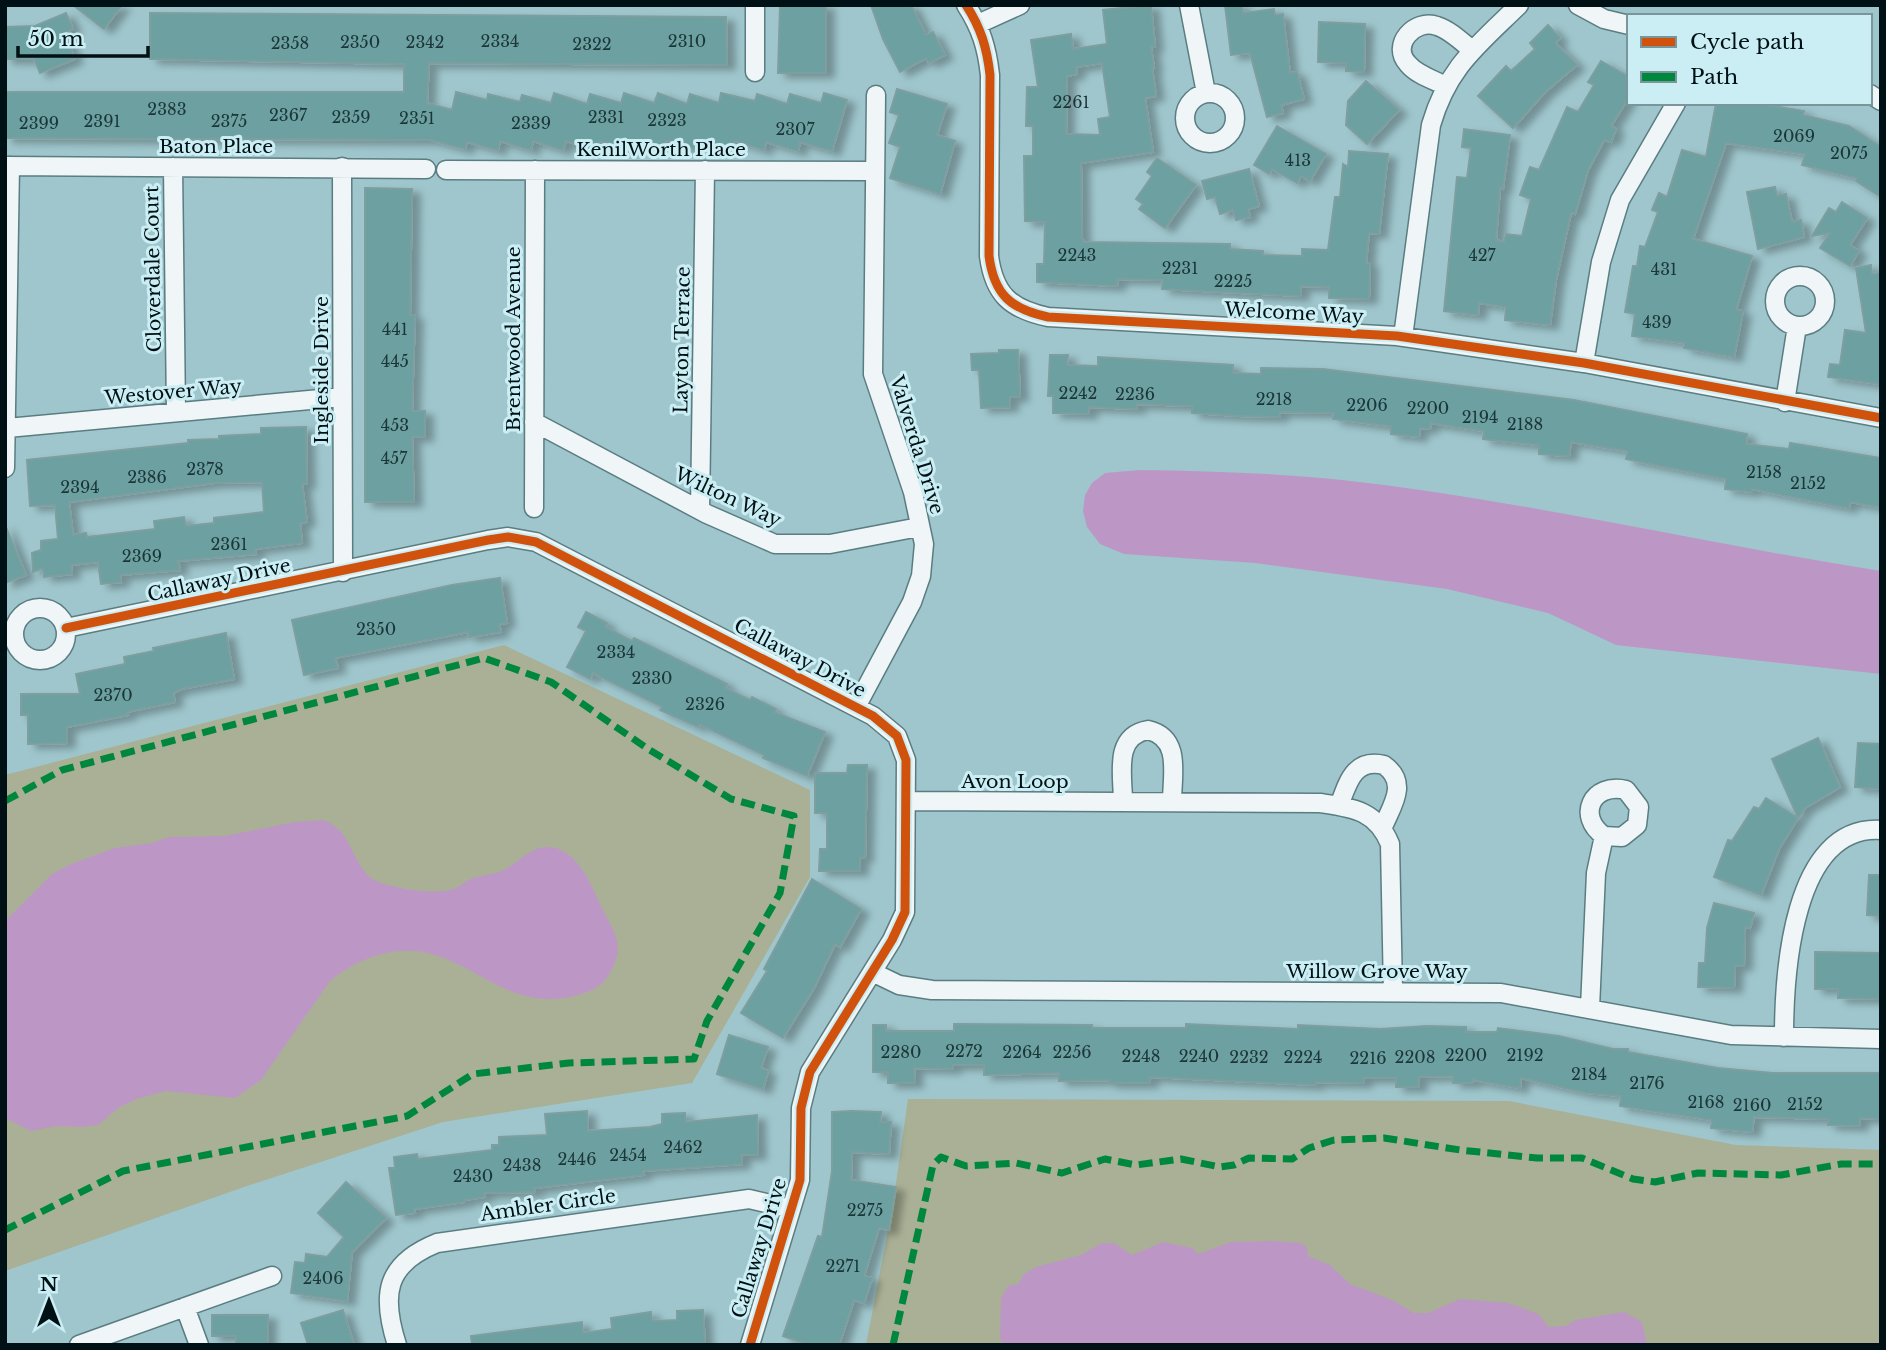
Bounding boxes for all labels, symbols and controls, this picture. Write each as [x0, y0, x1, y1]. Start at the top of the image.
scale bar [18, 14, 147, 58]
legend [1627, 14, 1872, 105]
text: 50 m [28, 26, 84, 52]
text: Cycle path [1690, 29, 1804, 55]
house number: 2334 [481, 31, 519, 51]
house number: 2310 [668, 31, 706, 51]
house number: 2350 [340, 32, 380, 52]
house number: 2342 [406, 32, 444, 52]
house number: 2358 [271, 33, 309, 53]
house number: 2322 [572, 34, 612, 54]
text: Path [1690, 64, 1738, 90]
house number: 2261 [1052, 92, 1090, 112]
house number: 2383 [147, 99, 187, 119]
house number: 2367 [269, 105, 308, 125]
house number: 2359 [331, 107, 371, 127]
house number: 2331 [588, 107, 624, 127]
house number: 2351 [399, 108, 435, 128]
house number: 2323 [647, 110, 687, 130]
house number: 2391 [83, 111, 121, 131]
house number: 2375 [211, 111, 247, 131]
house number: 2399 [19, 113, 59, 133]
house number: 2339 [511, 113, 551, 133]
house number: 2307 [775, 119, 816, 139]
house number: 2069 [1773, 126, 1815, 146]
street label: Baton Place [159, 135, 273, 158]
street label: KenilWorth Place [576, 138, 746, 161]
house number: 2075 [1830, 143, 1868, 163]
house number: 413 [1285, 150, 1311, 170]
street label: Cloverdale Court [140, 185, 166, 353]
house number: 2243 [1058, 245, 1096, 265]
house number: 427 [1468, 245, 1497, 265]
street label: Brentwood Avenue [502, 246, 525, 432]
house number: 2231 [1162, 258, 1198, 278]
house number: 431 [1651, 259, 1677, 279]
street label: Layton Terrace [669, 266, 695, 414]
house number: 2225 [1214, 271, 1252, 291]
street label: Ingleside Drive [310, 296, 333, 444]
street label: Welcome Way [1223, 298, 1364, 328]
house number: 439 [1642, 312, 1672, 332]
house number: 441 [382, 319, 408, 339]
house number: 445 [381, 351, 409, 371]
street label: Valverda Drive [885, 372, 949, 517]
street label: Westover Way [102, 375, 243, 410]
house number: 2242 [1059, 383, 1097, 403]
house number: 2236 [1115, 384, 1155, 404]
house number: 2218 [1256, 389, 1292, 409]
house number: 2206 [1346, 395, 1388, 415]
house number: 2200 [1407, 398, 1449, 418]
house number: 2194 [1462, 407, 1498, 427]
house number: 2188 [1507, 414, 1543, 434]
house number: 453 [381, 415, 409, 435]
house number: 457 [381, 448, 408, 468]
house number: 2378 [186, 459, 224, 479]
street label: Wilton Way [670, 462, 785, 532]
house number: 2158 [1746, 462, 1782, 482]
house number: 2386 [127, 467, 167, 487]
house number: 2152 [1790, 473, 1826, 493]
house number: 2394 [60, 477, 100, 497]
house number: 2361 [210, 534, 248, 554]
house number: 2369 [122, 546, 162, 566]
street label: Callaway Drive [145, 554, 293, 606]
street label: Callaway Drive [730, 614, 870, 702]
house number: 2350 [356, 619, 396, 639]
house number: 2334 [597, 642, 635, 662]
house number: 2330 [632, 668, 673, 688]
house number: 2370 [93, 685, 133, 705]
house number: 2326 [685, 694, 725, 714]
street label: Avon Loop [960, 770, 1069, 793]
street label: Willow Grove Way [1285, 960, 1468, 983]
house number: 2272 [945, 1041, 983, 1061]
house number: 2280 [881, 1042, 921, 1062]
house number: 2264 [1002, 1042, 1042, 1062]
house number: 2256 [1052, 1042, 1092, 1062]
house number: 2200 [1445, 1045, 1487, 1065]
house number: 2192 [1506, 1045, 1544, 1065]
house number: 2248 [1122, 1046, 1160, 1066]
house number: 2240 [1179, 1046, 1219, 1066]
house number: 2232 [1229, 1047, 1269, 1067]
house number: 2224 [1284, 1047, 1322, 1067]
house number: 2208 [1395, 1047, 1435, 1067]
house number: 2216 [1349, 1048, 1387, 1068]
house number: 2184 [1571, 1064, 1607, 1084]
house number: 2176 [1629, 1073, 1665, 1093]
house number: 2168 [1688, 1092, 1724, 1112]
house number: 2152 [1787, 1094, 1823, 1114]
house number: 2160 [1733, 1095, 1771, 1115]
house number: 2462 [663, 1137, 703, 1157]
house number: 2454 [609, 1145, 647, 1165]
house number: 2446 [558, 1149, 596, 1169]
house number: 2438 [503, 1155, 541, 1175]
house number: 2430 [453, 1166, 493, 1186]
street label: Callaway Drive [727, 1175, 791, 1321]
street label: Ambler Circle [478, 1184, 617, 1226]
house number: 2275 [847, 1200, 883, 1220]
house number: 2271 [826, 1256, 860, 1276]
north arrow [14, 1266, 84, 1336]
house number: 2406 [303, 1268, 343, 1288]
text: N [40, 1273, 58, 1296]

